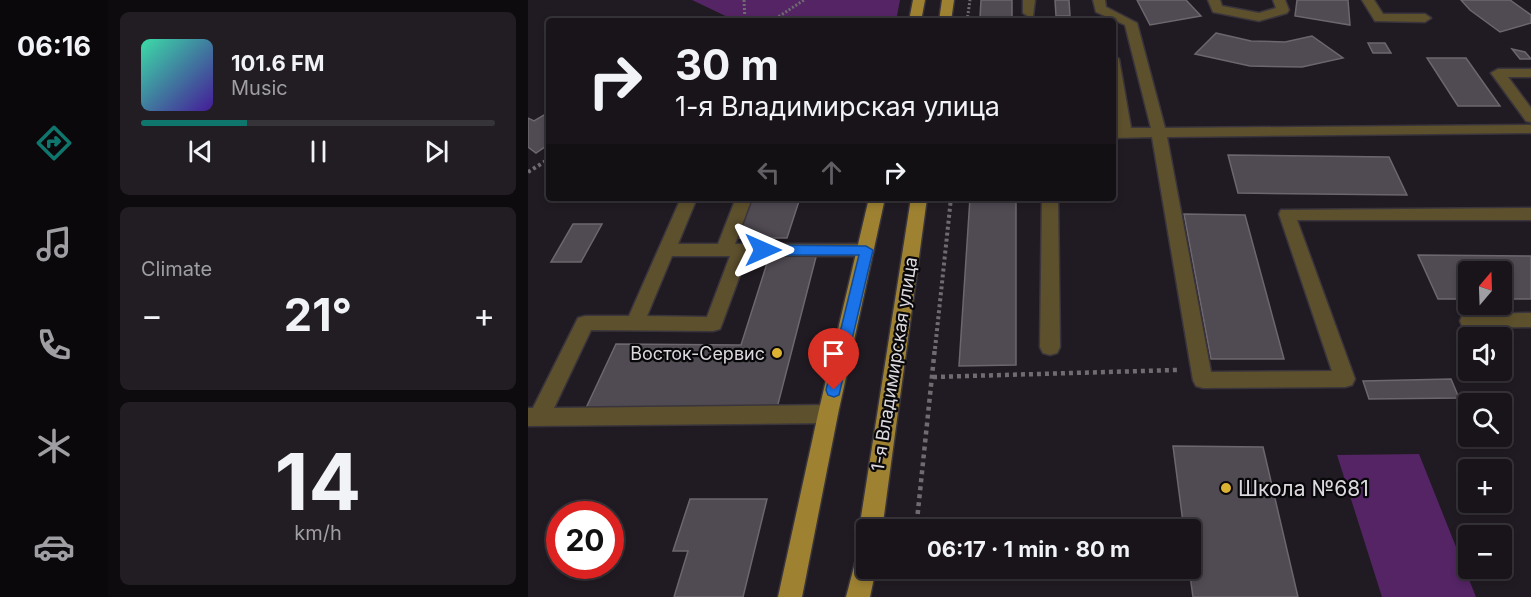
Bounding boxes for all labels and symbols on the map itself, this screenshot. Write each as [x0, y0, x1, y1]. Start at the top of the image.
position arrow [731, 218, 795, 282]
street label: 1-я Владимирская улица [867, 255, 921, 473]
north arrow [1458, 261, 1512, 315]
pin [808, 328, 859, 390]
place label: Восток-Сервис [630, 343, 765, 364]
marker: Восток-Сервис [770, 346, 784, 360]
place label: Школа №681 [1238, 476, 1369, 501]
marker: Школа №681 [1219, 481, 1233, 495]
speed limit sign: 20 [546, 501, 624, 579]

